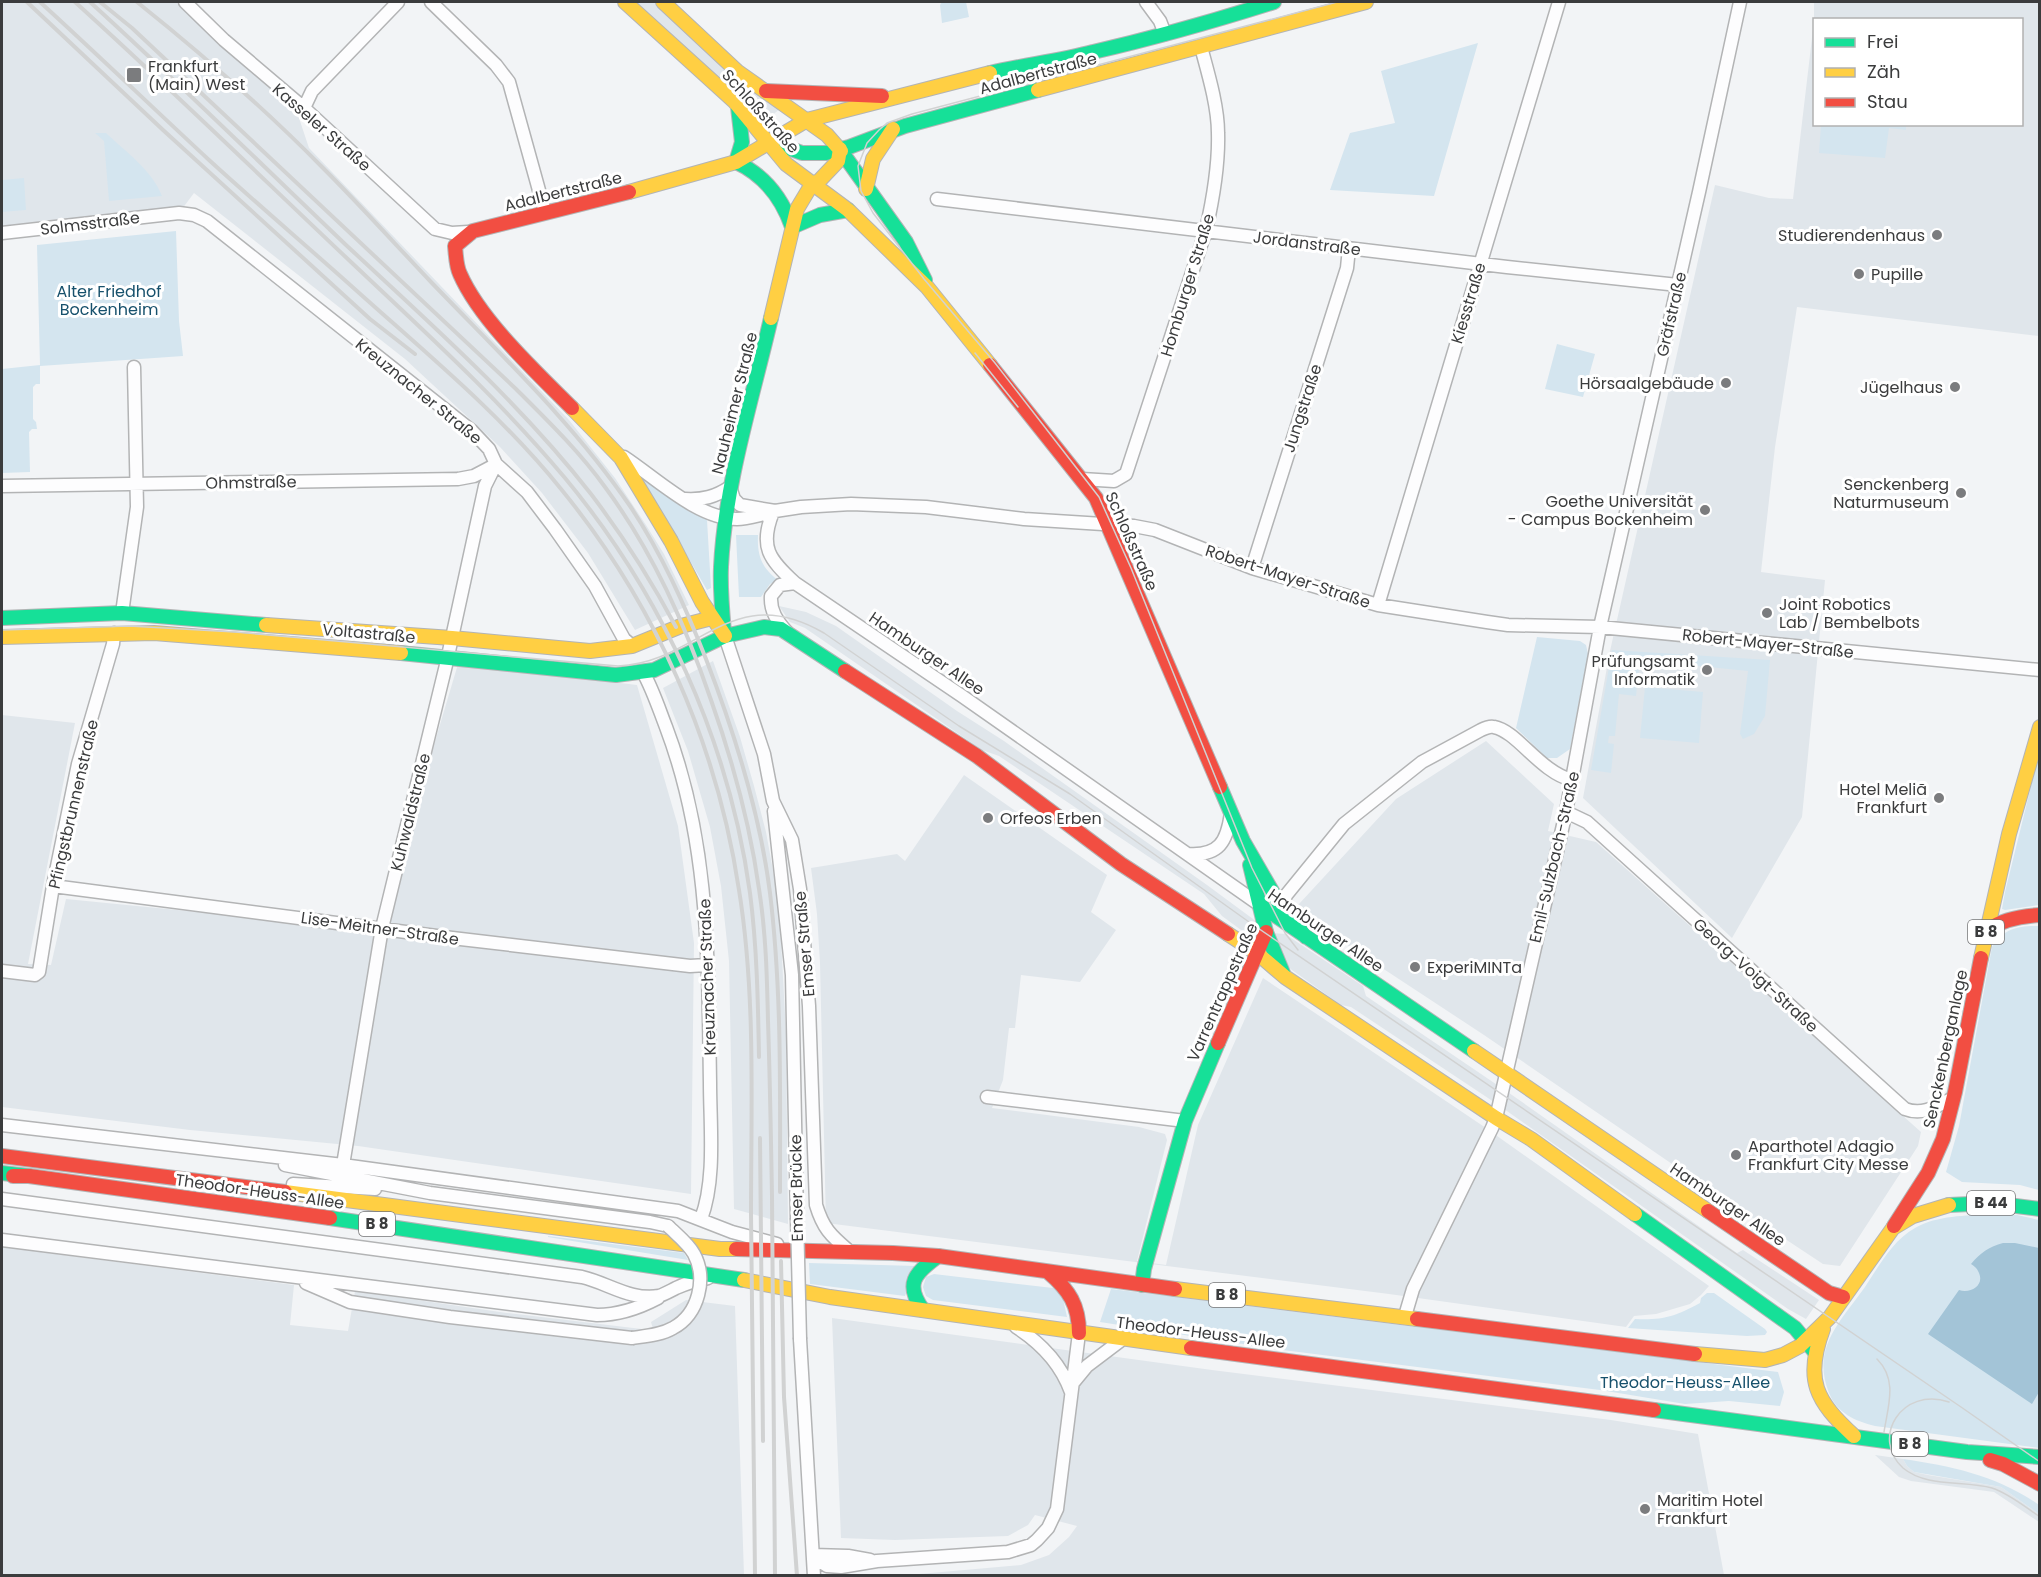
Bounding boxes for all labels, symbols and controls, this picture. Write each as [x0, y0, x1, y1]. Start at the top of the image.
legend [1813, 18, 2023, 126]
text: Frei [1867, 29, 1898, 54]
street label: Adalbertstraße [977, 47, 1099, 100]
place label: Frankfurt (Main) West [148, 55, 245, 96]
text: Zäh [1867, 59, 1900, 84]
street label: Schloßstraße [717, 64, 805, 159]
marker: Frankfurt (Main) West [125, 66, 143, 84]
street label: Kasseler Straße [267, 78, 376, 177]
text: Stau [1867, 89, 1908, 114]
street label: Adalbertstraße [502, 166, 625, 217]
street label: Solmsstraße [39, 206, 141, 241]
street label: Homburger Straße [1155, 211, 1220, 360]
place label: Studierendenhaus [1778, 224, 1925, 247]
street label: Jordanstraße [1252, 225, 1362, 262]
marker: Studierendenhaus [1930, 228, 1944, 242]
street label: Kiesstraße [1445, 260, 1492, 346]
place label: Pupille [1871, 263, 1923, 286]
marker: Pupille [1852, 267, 1866, 281]
street label: Gräfstraße [1651, 269, 1692, 359]
park label: Alter Friedhof Bockenheim [56, 280, 162, 321]
street label: Nauheimer Straße [706, 330, 763, 477]
street label: Kreuznacher Straße [350, 333, 487, 450]
street label: Jungstraße [1277, 361, 1328, 455]
place label: Hörsaalgebäude [1579, 372, 1714, 395]
marker: Hörsaalgebäude [1719, 376, 1733, 390]
place label: Jügelhaus [1860, 376, 1943, 399]
marker: Jügelhaus [1948, 380, 1962, 394]
street label: Ohmstraße [205, 470, 297, 495]
place label: Senckenberg Naturmuseum [1833, 473, 1949, 514]
marker: Senckenberg Naturmuseum [1954, 486, 1968, 500]
street label: Schloßstraße [1099, 488, 1164, 594]
place label: Goethe Universität - Campus Bockenheim [1508, 490, 1693, 531]
marker: Goethe Universität - Campus Bockenheim [1698, 503, 1712, 517]
street label: Robert-Mayer-Straße [1202, 539, 1373, 614]
place label: Joint Robotics Lab / Bembelbots [1779, 593, 1920, 634]
street label: Hamburger Allee [864, 606, 989, 701]
marker: Joint Robotics Lab / Bembelbots [1760, 606, 1774, 620]
street label: Voltastraße [321, 618, 417, 649]
street label: Robert-Mayer-Straße [1681, 623, 1855, 664]
place label: Prüfungsamt Informatik [1591, 650, 1696, 691]
marker: Prüfungsamt Informatik [1700, 663, 1714, 677]
street label: Pfingstbrunnenstraße [43, 717, 104, 891]
street label: Kuhwaldstraße [385, 751, 436, 873]
street label: Emil-Sulzbach-Straße [1524, 769, 1585, 945]
place label: Hotel Meliã Frankfurt [1839, 778, 1927, 819]
marker: Hotel Meliã Frankfurt [1932, 791, 1946, 805]
place label: Orfeos Erben [1000, 807, 1102, 830]
marker: Orfeos Erben [981, 811, 995, 825]
street label: Hamburger Allee [1263, 883, 1388, 978]
street label: Emser Straße [788, 890, 821, 998]
street label: Kreuznacher Straße [693, 898, 722, 1056]
street label: Lise-Meitner-Straße [300, 906, 460, 951]
street label: Georg-Voigt-Straße [1688, 913, 1823, 1038]
street label: Varrentrappstraße [1181, 919, 1263, 1065]
road number: B 8 [1968, 920, 2004, 944]
place label: ExperiMINTa [1427, 956, 1522, 979]
marker: ExperiMINTa [1408, 960, 1422, 974]
street label: Senckenberganlage [1917, 968, 1974, 1131]
street label: Emser Brücke [784, 1134, 809, 1242]
place label: Aparthotel Adagio Frankfurt City Messe [1748, 1135, 1909, 1176]
marker: Aparthotel Adagio Frankfurt City Messe [1729, 1148, 1743, 1162]
street label: Hamburger Allee [1665, 1157, 1790, 1252]
street label: Theodor-Heuss-Allee [174, 1168, 346, 1215]
road number: B 44 [1967, 1191, 2015, 1215]
road number: B 8 [359, 1212, 395, 1236]
road number: B 8 [1209, 1283, 1245, 1307]
street label: Theodor-Heuss-Allee [1115, 1311, 1287, 1354]
park label: Theodor-Heuss-Allee [1600, 1371, 1770, 1394]
road number: B 8 [1892, 1432, 1928, 1456]
place label: Maritim Hotel Frankfurt [1657, 1489, 1763, 1530]
marker: Maritim Hotel Frankfurt [1638, 1502, 1652, 1516]

